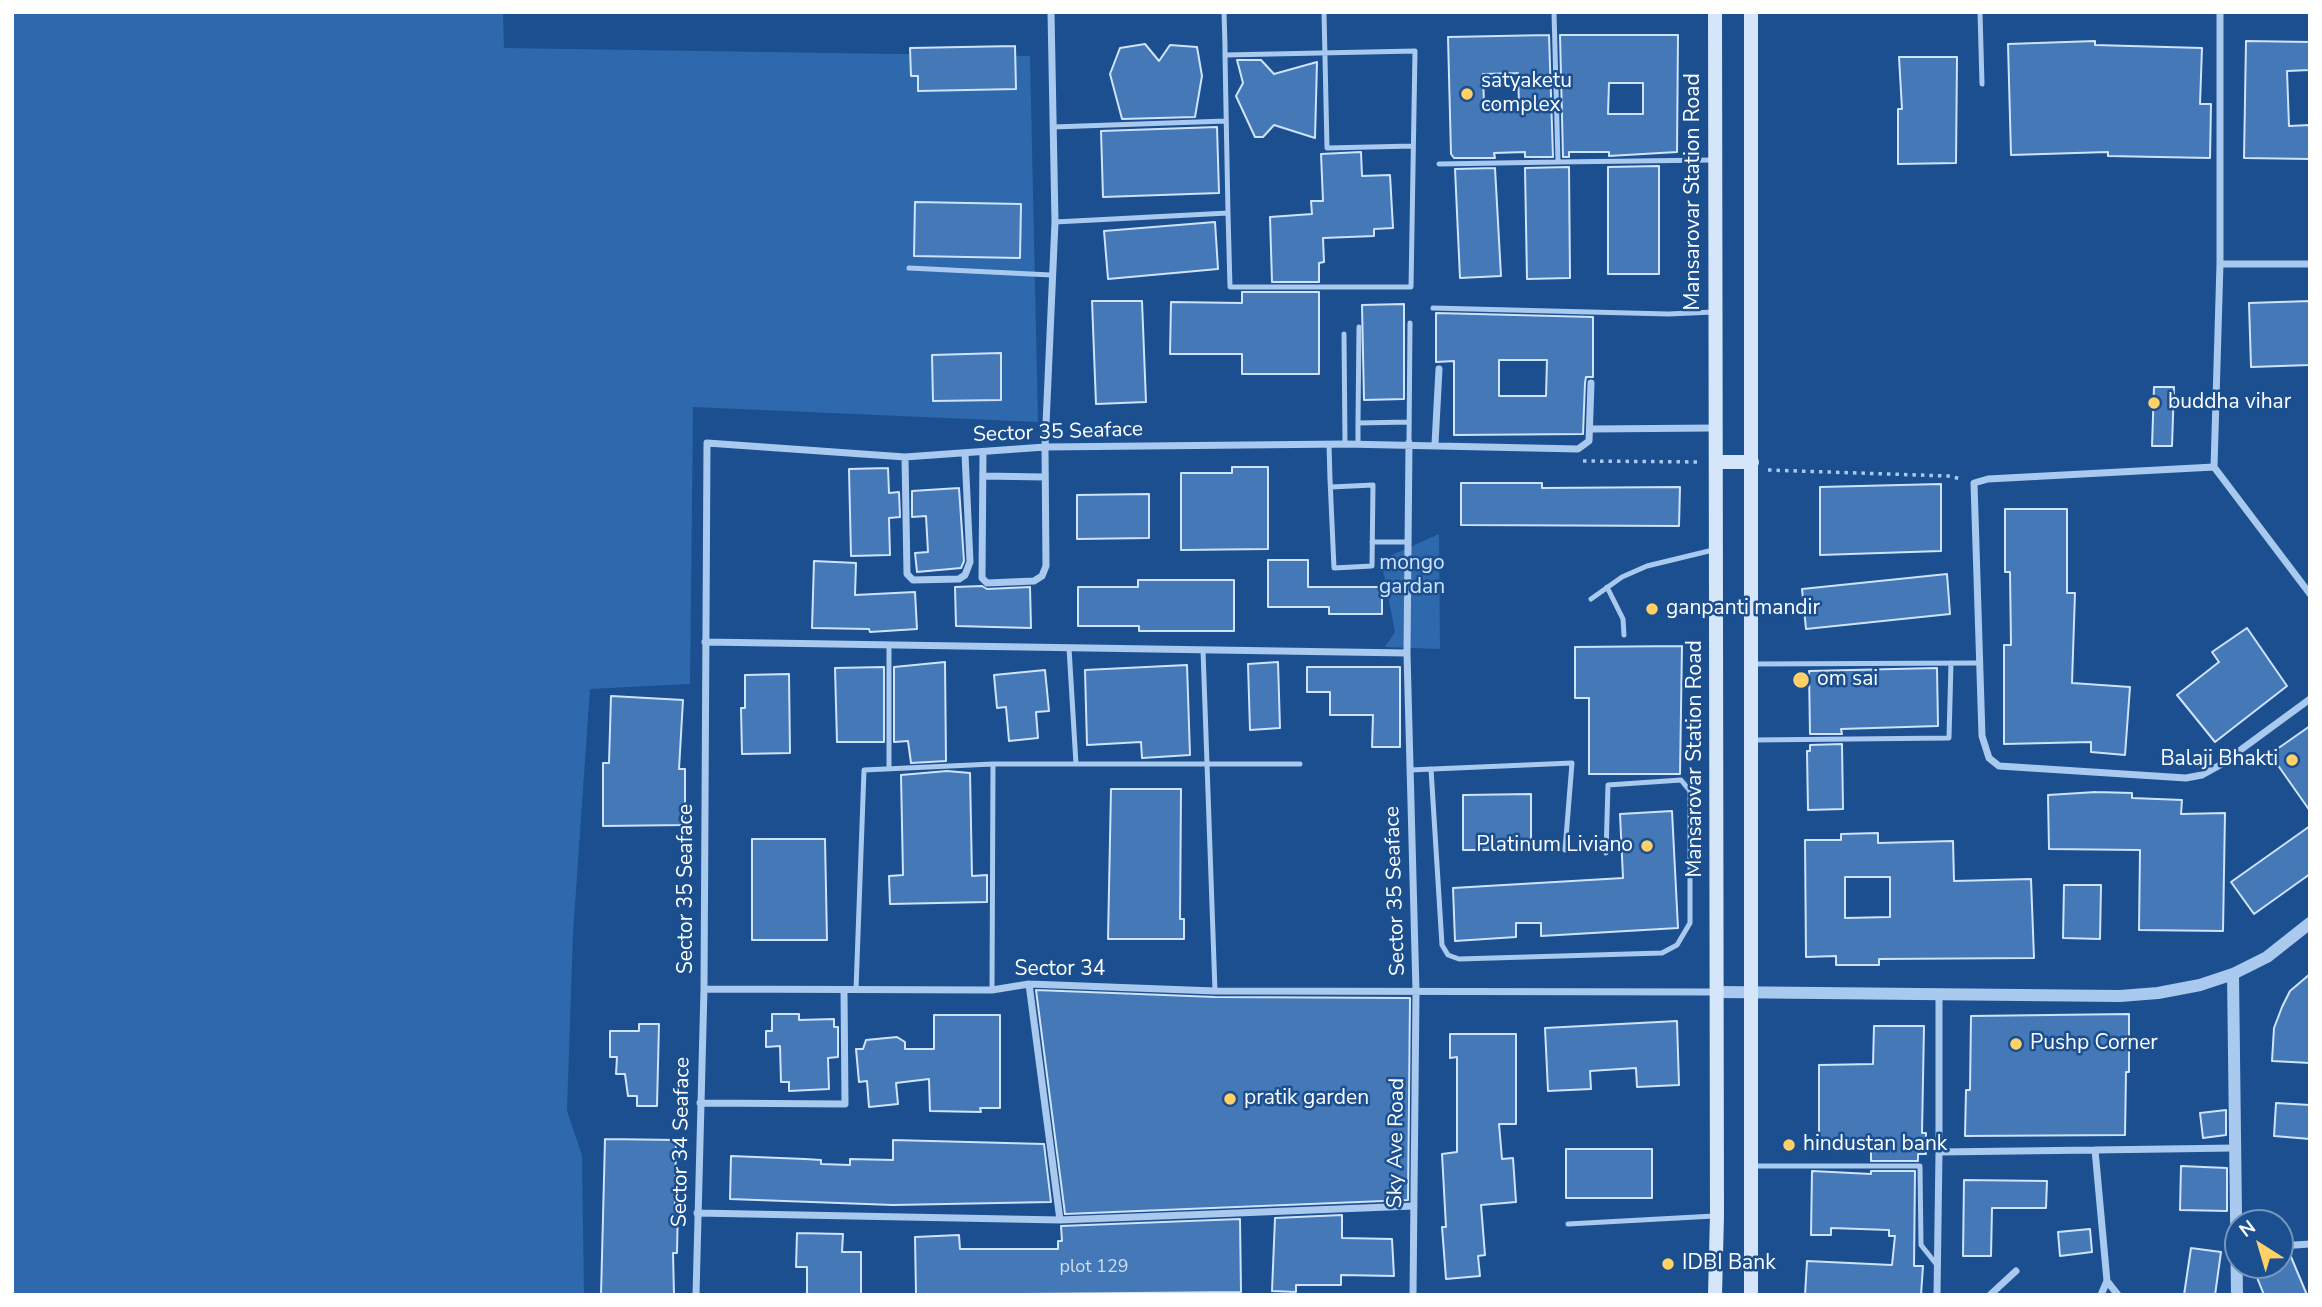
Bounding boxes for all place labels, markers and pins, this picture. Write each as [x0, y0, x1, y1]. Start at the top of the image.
place label: satyaketu complex [1481, 69, 1572, 119]
marker: satyaketu complex [1459, 86, 1475, 102]
place label: buddha vihar [2168, 390, 2291, 416]
marker: buddha vihar [2146, 395, 2162, 411]
place label: ganpanti mandir [1666, 596, 1820, 622]
marker: ganpanti mandir [1644, 601, 1660, 617]
place label: om sai [1817, 667, 1878, 693]
marker: om sai [1791, 670, 1811, 690]
place label: Balaji Bhakti [2160, 747, 2278, 773]
marker: Balaji Bhakti [2284, 752, 2300, 768]
place label: Platinum Liviano [1476, 833, 1633, 859]
marker: Platinum Liviano [1639, 838, 1655, 854]
place label: Pushp Corner [2030, 1031, 2158, 1057]
marker: Pushp Corner [2008, 1036, 2024, 1052]
place label: pratik garden [1244, 1086, 1369, 1112]
marker: pratik garden [1222, 1091, 1238, 1107]
place label: hindustan bank [1803, 1132, 1947, 1158]
marker: hindustan bank [1781, 1137, 1797, 1153]
place label: IDBI Bank [1682, 1251, 1776, 1277]
marker: IDBI Bank [1660, 1256, 1676, 1272]

